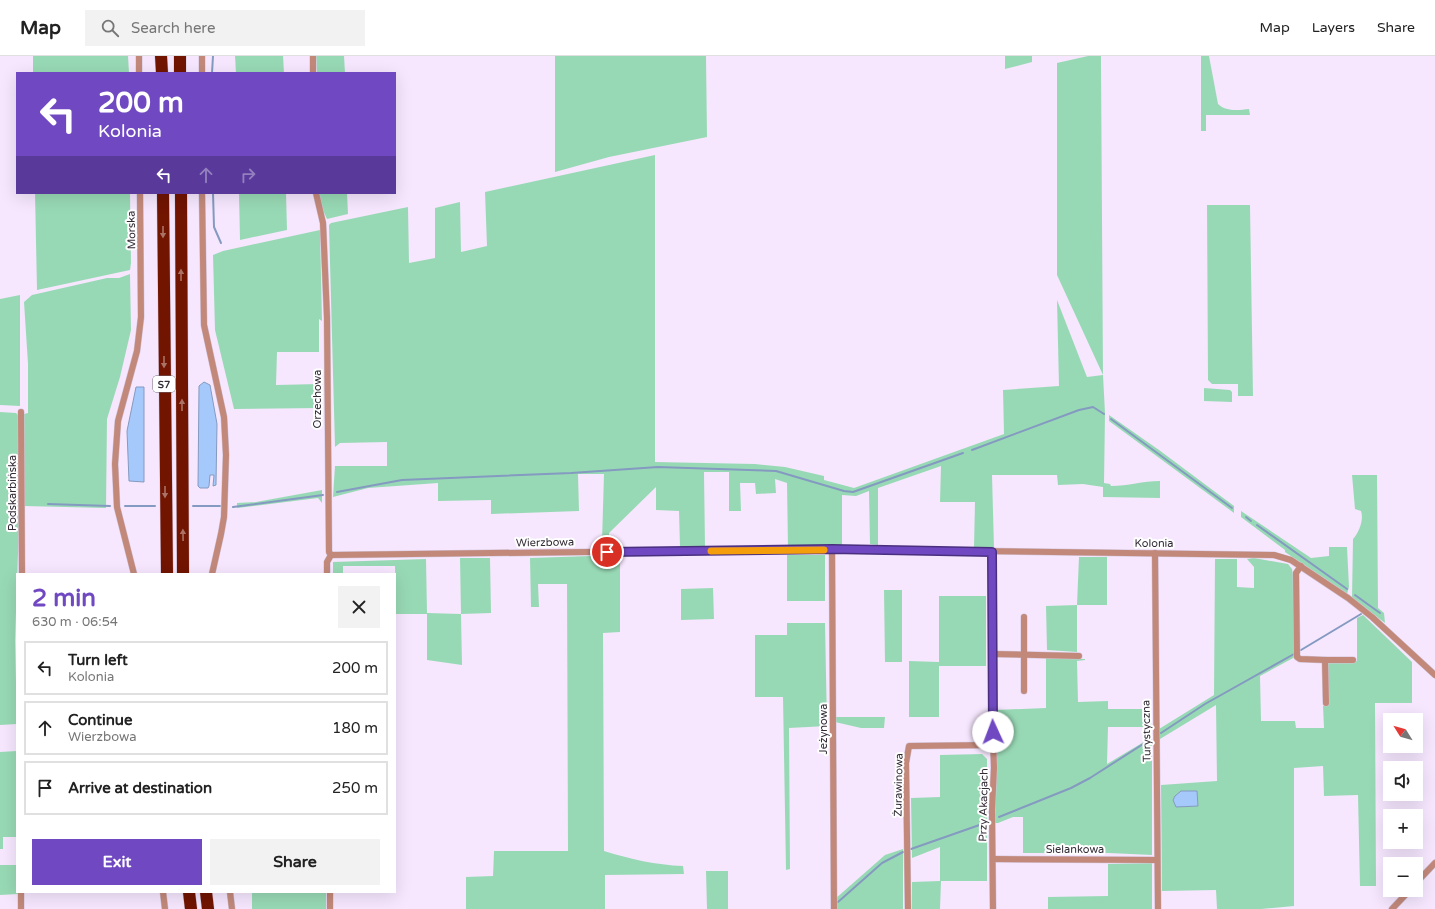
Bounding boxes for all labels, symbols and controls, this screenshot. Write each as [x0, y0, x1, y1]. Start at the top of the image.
search box [85, 10, 365, 46]
text: Map [20, 17, 61, 39]
icon: search [99, 17, 121, 39]
text: Search here [131, 19, 215, 37]
text: Map [1260, 19, 1290, 36]
text: Layers [1312, 19, 1355, 36]
text: Share [1377, 19, 1415, 36]
text: 200 m [98, 86, 184, 120]
icon: left [32, 88, 84, 140]
text: Kolonia [98, 120, 162, 142]
icon: left [153, 164, 175, 186]
icon: ahead [195, 164, 217, 186]
icon: right [237, 164, 259, 186]
street label: Morska [125, 211, 138, 249]
one-way arrow [160, 226, 166, 239]
one-way arrow [178, 268, 184, 281]
one-way arrow [161, 356, 167, 369]
street label: Orzechowa [311, 370, 324, 428]
road number: S7 [153, 376, 175, 392]
one-way arrow [179, 398, 185, 411]
street label: Podskarbińska [6, 455, 19, 531]
one-way arrow [162, 486, 168, 499]
one-way arrow [180, 528, 186, 541]
street label: Wierzbowa [516, 535, 574, 550]
pin [590, 535, 624, 569]
street label: Kolonia [1134, 537, 1174, 550]
icon: arrive [596, 541, 618, 563]
text: 2 min [32, 584, 96, 613]
button: close [338, 586, 380, 628]
text: 630 m · 06:54 [32, 614, 118, 630]
text: Turn left [68, 651, 128, 669]
icon: left [34, 657, 56, 679]
text: 200 m [332, 659, 378, 677]
text: Kolonia [68, 669, 114, 685]
street label: Turystyczna [1139, 700, 1154, 762]
street label: Jeżynowa [817, 704, 830, 754]
text: Continue [68, 711, 132, 729]
position arrow [972, 711, 1014, 753]
north arrow [1383, 713, 1423, 753]
map controls [1383, 713, 1423, 897]
icon: ahead [34, 717, 56, 739]
text: 180 m [332, 719, 378, 737]
text: Wierzbowa [68, 729, 137, 745]
street label: Żurawinowa [891, 753, 906, 817]
button: sound [1383, 761, 1423, 801]
street label: Przy Akacjach [976, 768, 991, 842]
icon: arrive [34, 777, 56, 799]
text: Arrive at destination [68, 779, 212, 797]
text: 250 m [332, 779, 378, 797]
button: + [1383, 809, 1423, 849]
button: Exit [32, 839, 202, 885]
button: Share [210, 839, 380, 885]
street label: Sielankowa [1046, 843, 1104, 856]
button: − [1383, 857, 1423, 897]

